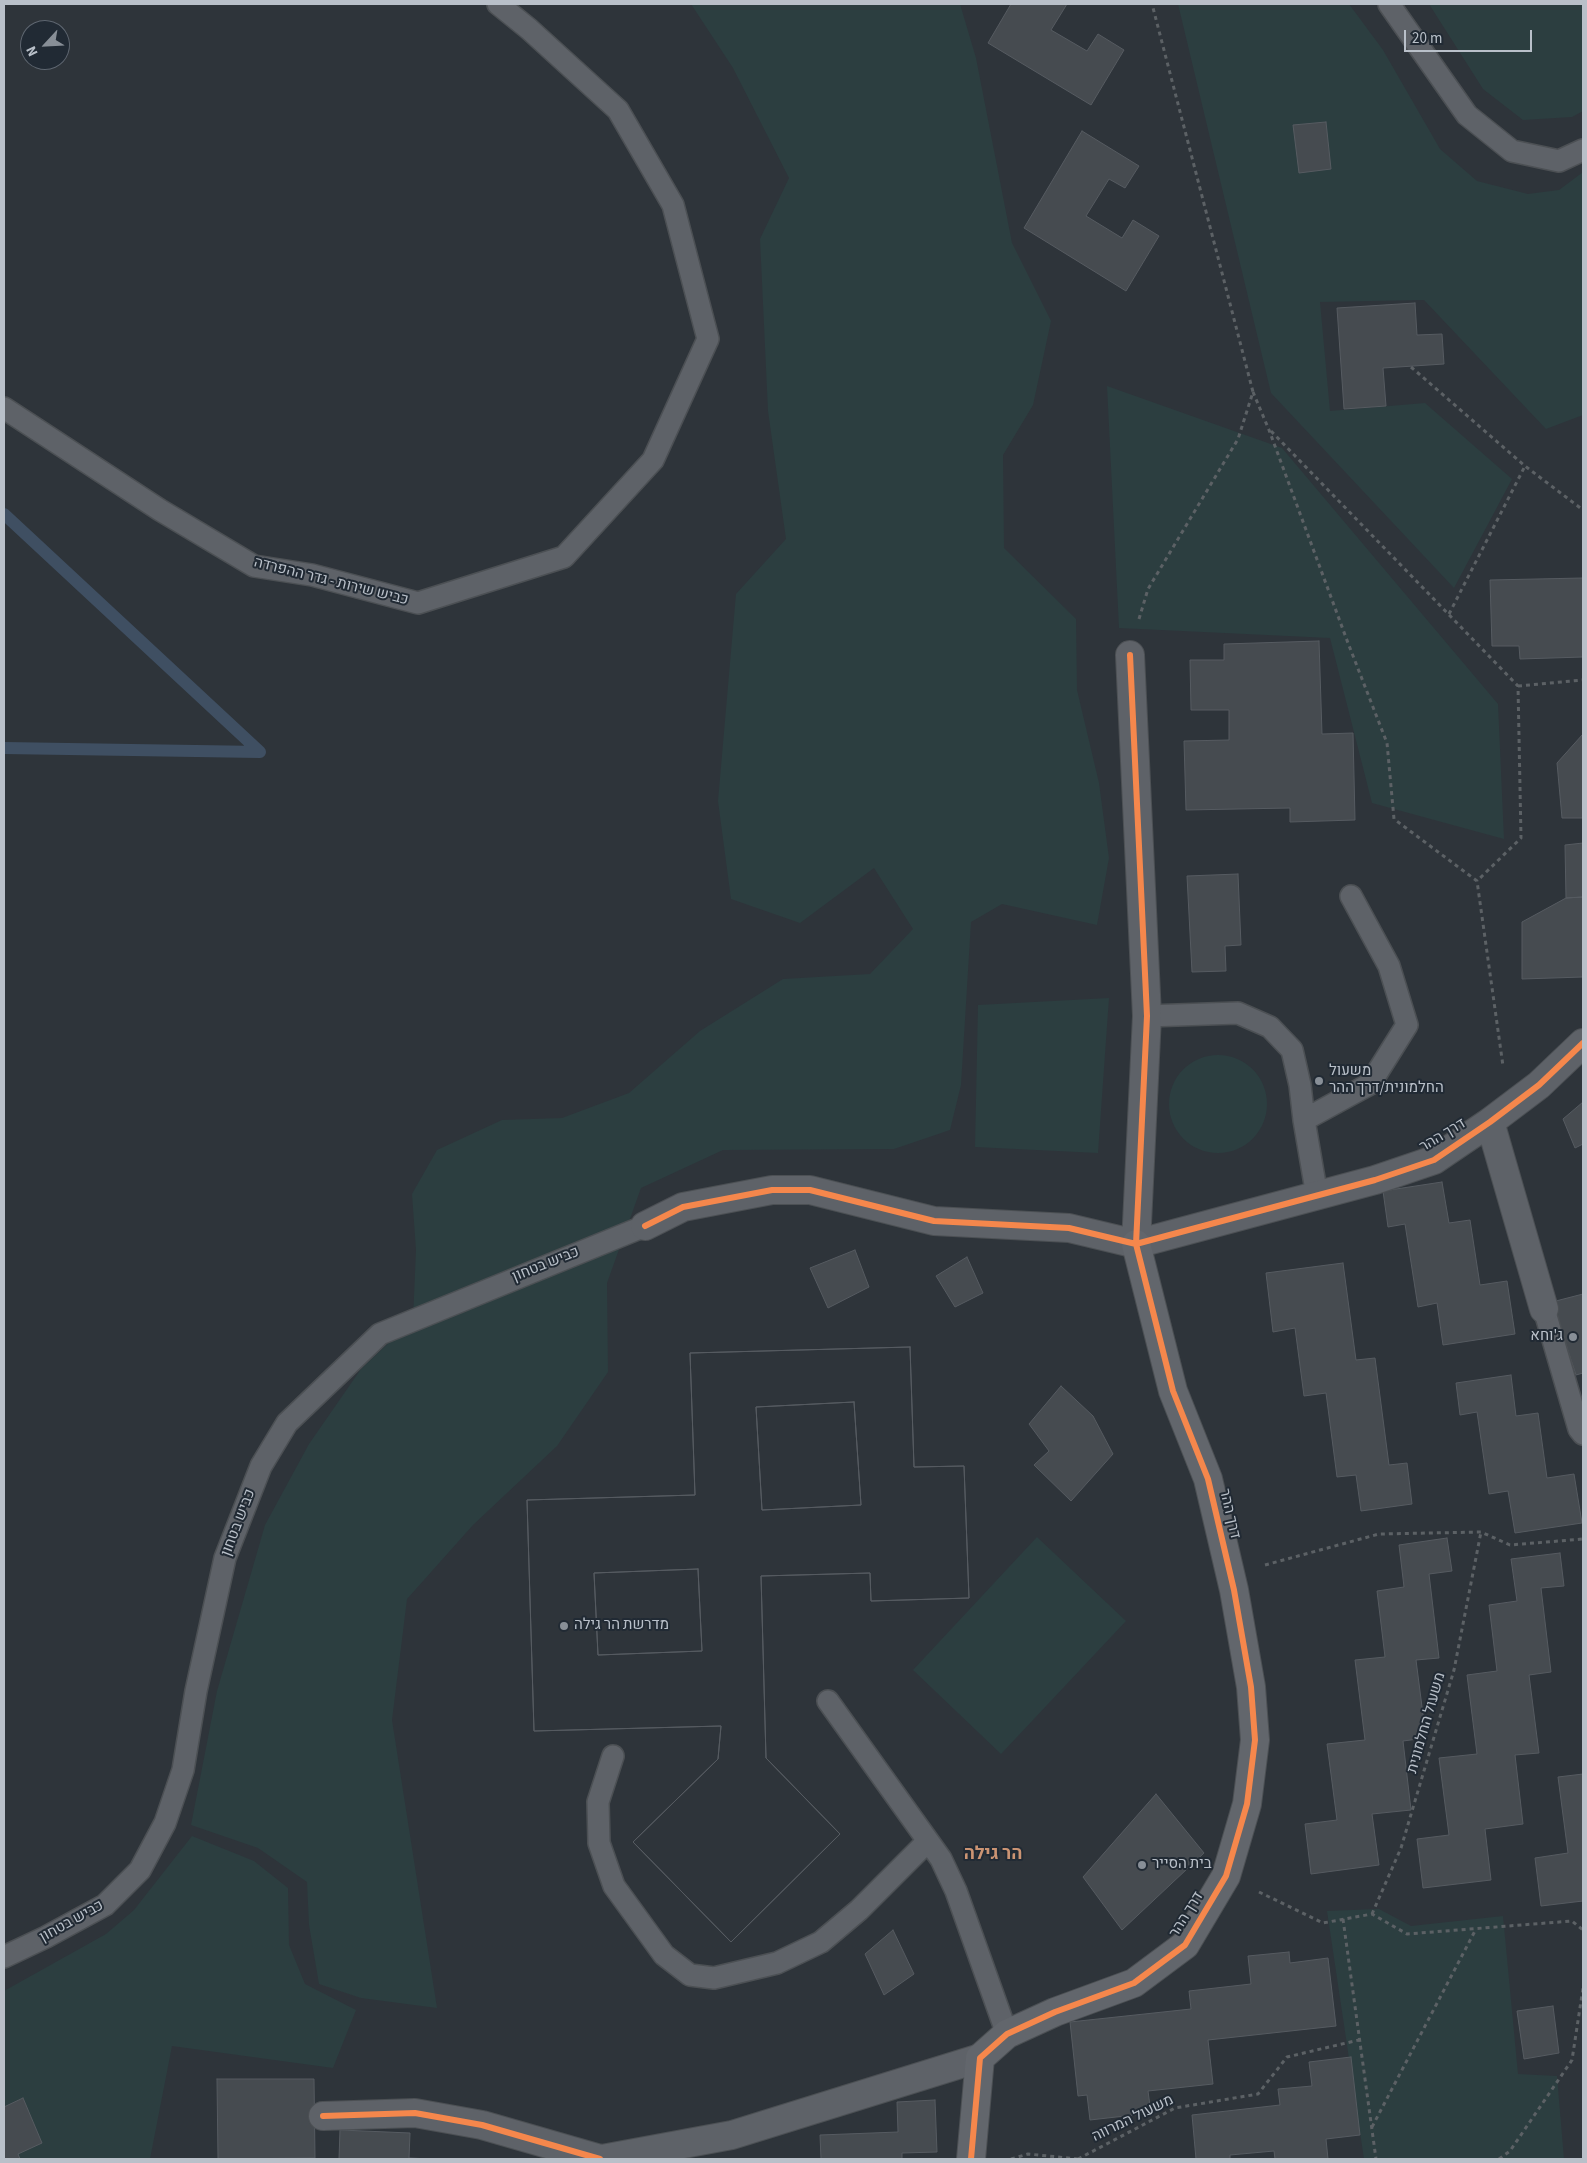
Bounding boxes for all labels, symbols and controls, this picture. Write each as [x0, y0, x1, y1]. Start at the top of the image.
north arrow [20, 20, 70, 70]
scale bar [1407, 20, 1534, 52]
text: 20 m [1412, 28, 1442, 49]
text: N [21, 42, 43, 59]
street label: כביש שירות - גדר ההפרדה [252, 554, 410, 610]
place label: משעול החלמונית/דרך ההר [1329, 1063, 1444, 1098]
marker: משעול החלמונית/דרך ההר [1313, 1075, 1325, 1087]
street label: דרך ההר [1417, 1115, 1469, 1157]
street label: כביש בטחון [510, 1243, 582, 1287]
place label: ג'וחא [1530, 1328, 1563, 1346]
marker: ג'וחא [1567, 1331, 1579, 1343]
street label: כביש בטחון [218, 1487, 260, 1559]
street label: דרך ההר [1215, 1487, 1243, 1541]
place label: מדרשת הר גילה [574, 1617, 669, 1635]
marker: מדרשת הר גילה [558, 1620, 570, 1632]
street label: משעול החלמונית [1404, 1670, 1450, 1776]
district label: הר גילה [964, 1844, 1022, 1866]
place label: בית הסייר [1152, 1856, 1212, 1874]
marker: בית הסייר [1136, 1859, 1148, 1871]
street label: דרך ההר [1166, 1889, 1208, 1941]
street label: כביש בטחון [37, 1897, 107, 1947]
street label: משעול המרווה [1089, 2091, 1177, 2147]

